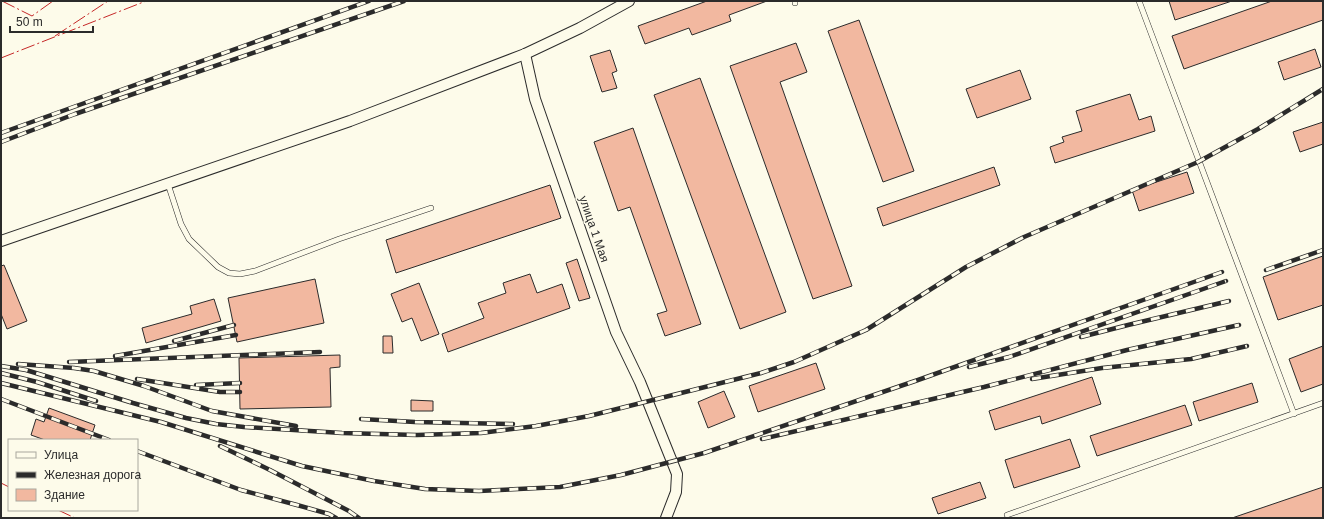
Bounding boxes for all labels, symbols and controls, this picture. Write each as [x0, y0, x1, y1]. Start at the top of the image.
scale bar [10, 8, 93, 34]
text: 50 m [16, 15, 43, 29]
street label: улица 1 Мая [576, 194, 612, 264]
legend [8, 439, 138, 511]
text: Улица [44, 448, 78, 462]
text: Железная дорога [44, 468, 141, 482]
text: Здание [44, 488, 85, 502]

